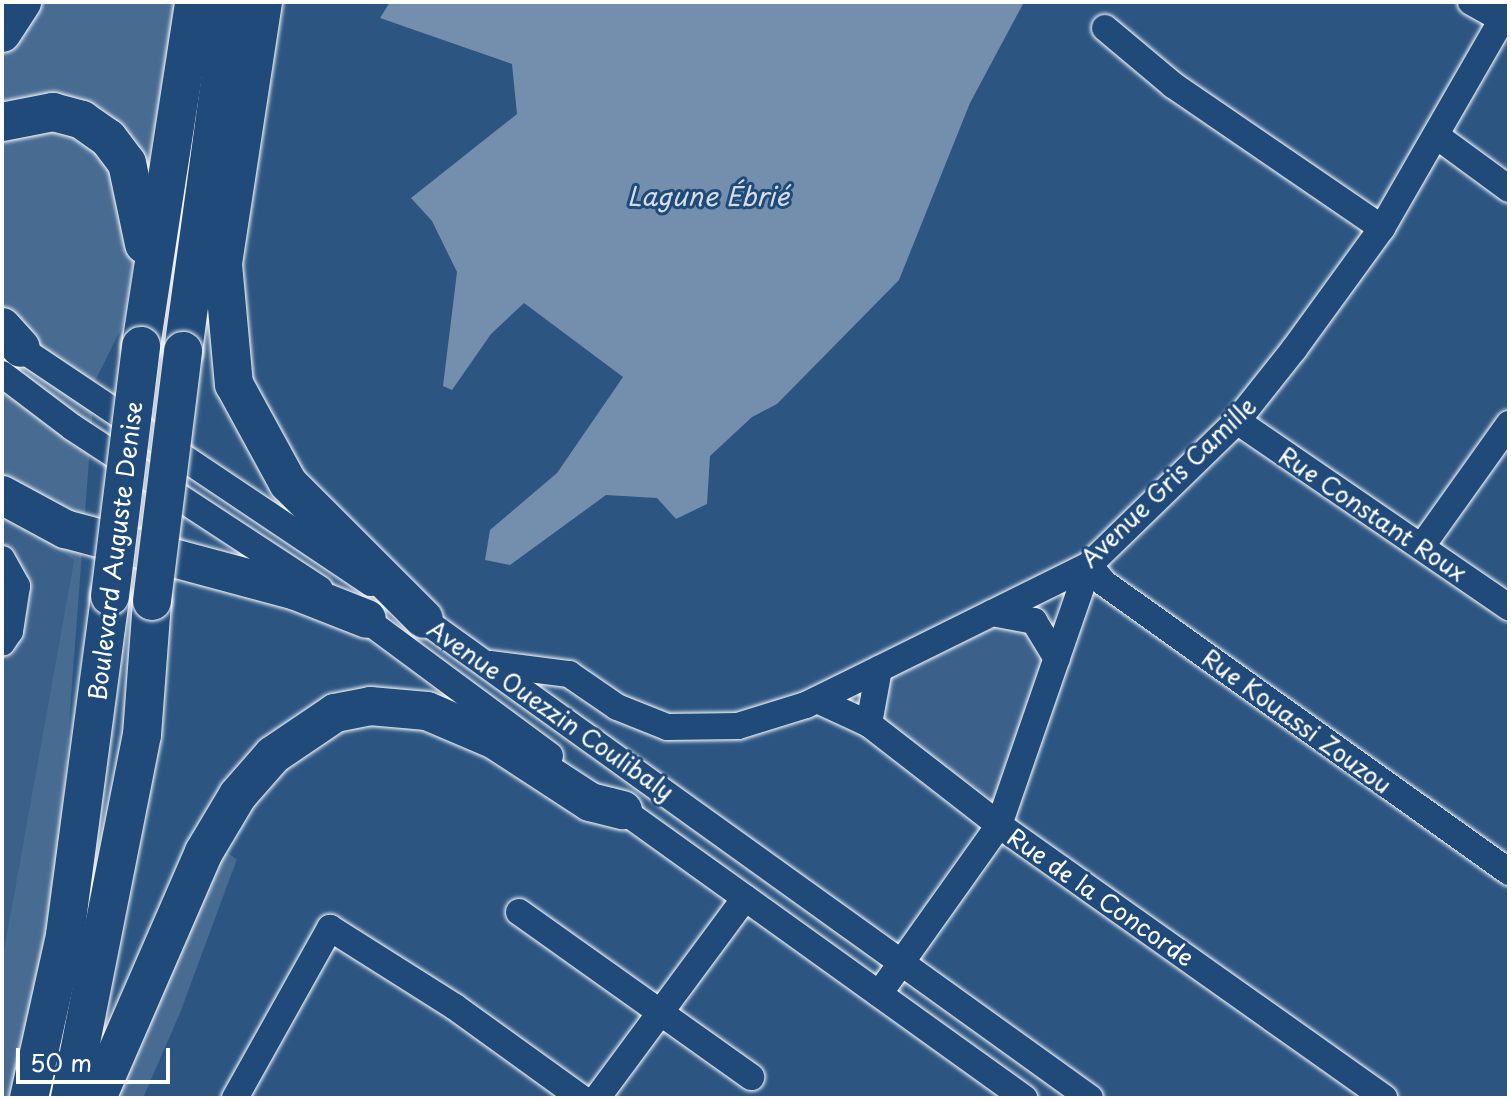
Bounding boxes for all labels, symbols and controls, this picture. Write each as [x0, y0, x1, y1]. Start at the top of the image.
water label: Lagune Ébrié [628, 180, 788, 212]
street label: Avenue Gris Camille [1074, 391, 1262, 573]
street label: Boulevard Auguste Denise [82, 400, 148, 702]
street label: Rue Constant Roux [1273, 440, 1473, 588]
street label: Avenue Ouezzin Coulibaly [423, 614, 679, 806]
street label: Rue Kouassi Zouzou [1196, 642, 1398, 800]
street label: Rue de la Concorde [1001, 821, 1201, 973]
scale bar [20, 1032, 174, 1082]
text: 50 m [30, 1044, 92, 1080]

